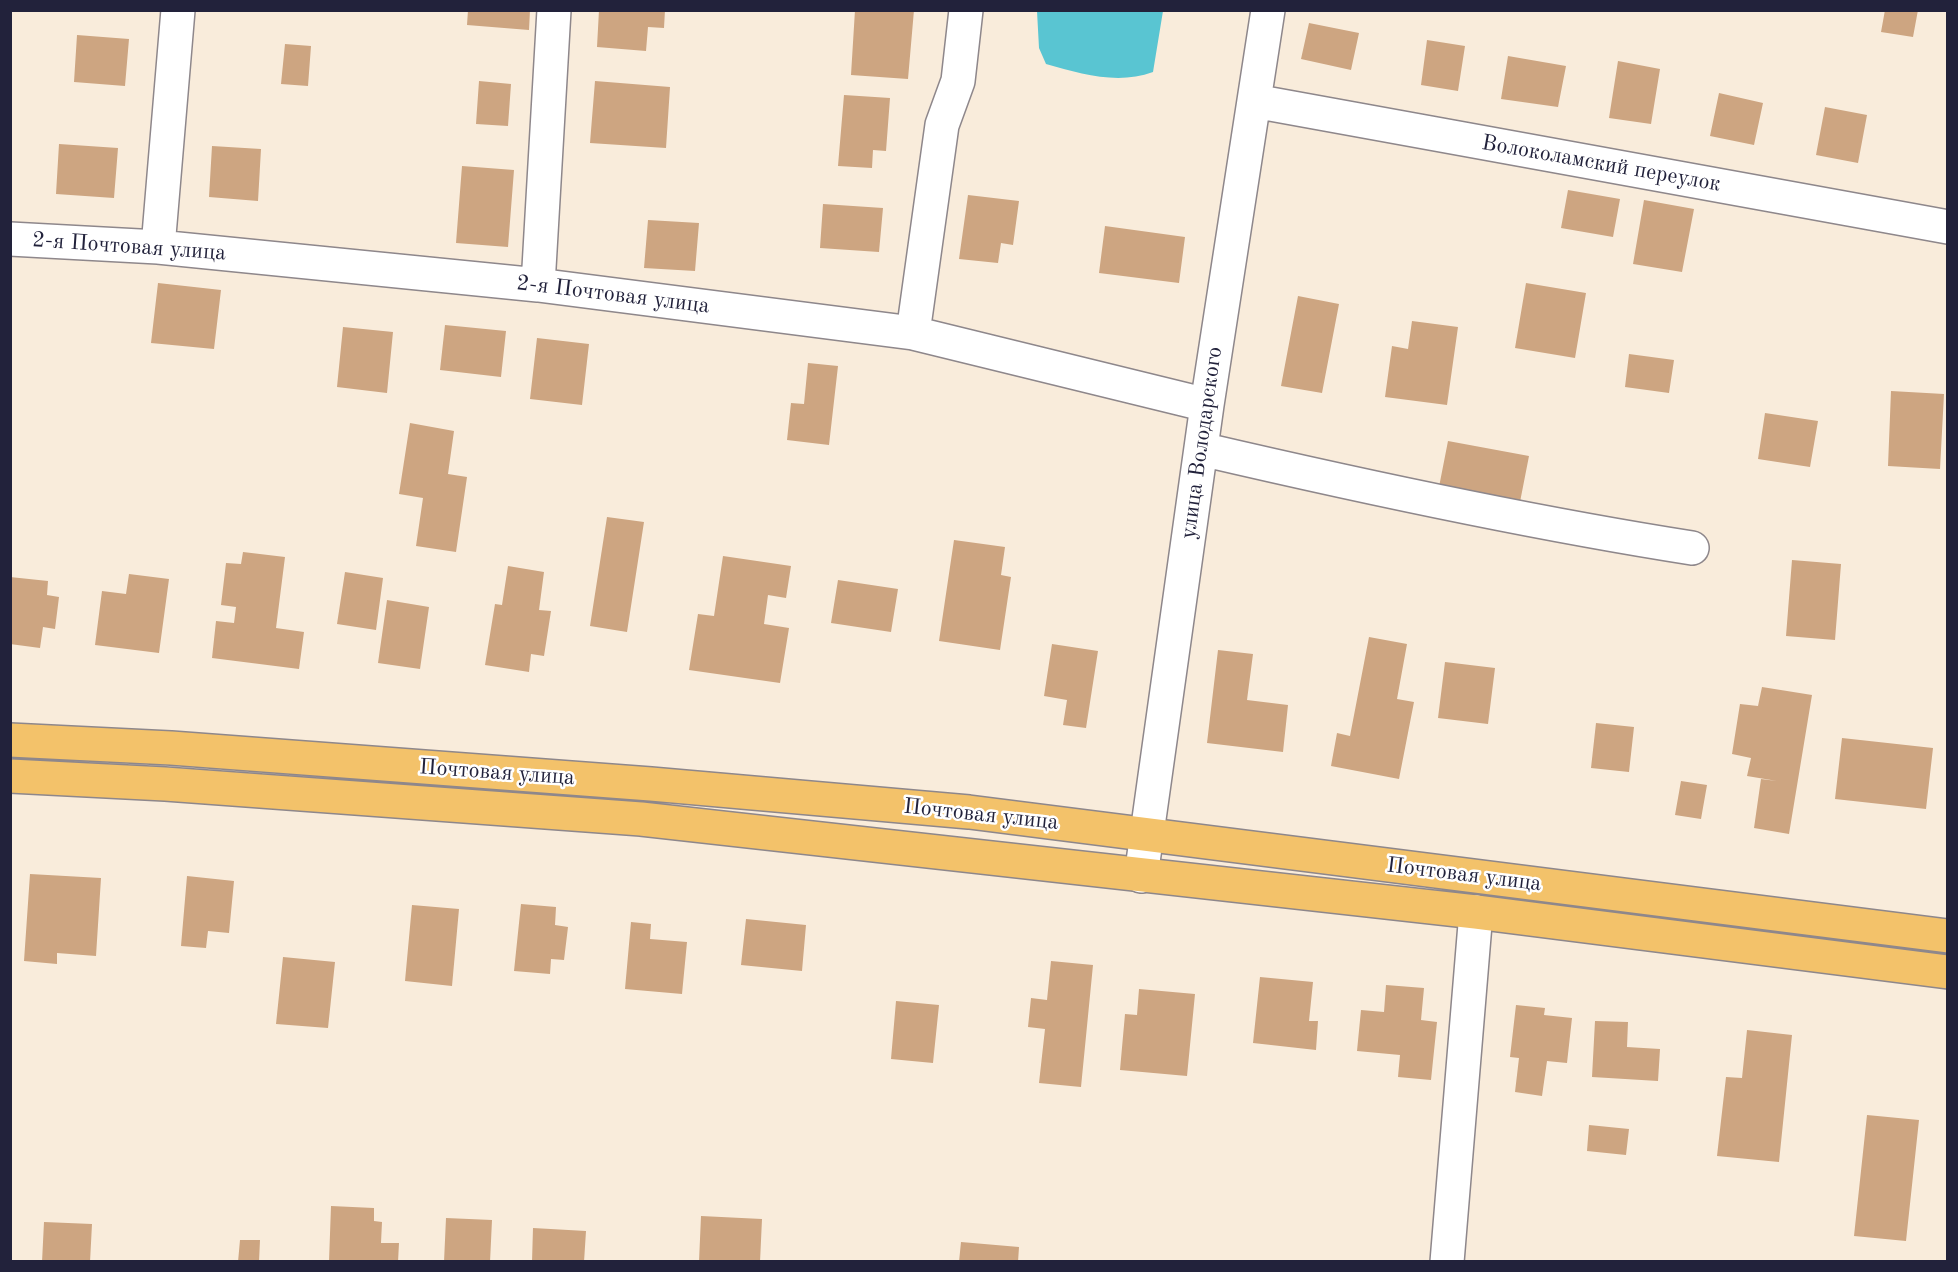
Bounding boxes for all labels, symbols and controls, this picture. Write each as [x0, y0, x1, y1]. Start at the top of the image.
street label: Волоколамский переулок [1479, 130, 1723, 198]
street label: 2-я Почтовая улица [31, 227, 227, 267]
street label: 2-я Почтовая улица [515, 270, 711, 320]
street label: улица Володарского [1175, 345, 1229, 541]
street label: Почтовая улица [418, 754, 576, 792]
street label: Почтовая улица [902, 794, 1060, 836]
street label: Почтовая улица [1385, 852, 1543, 898]

